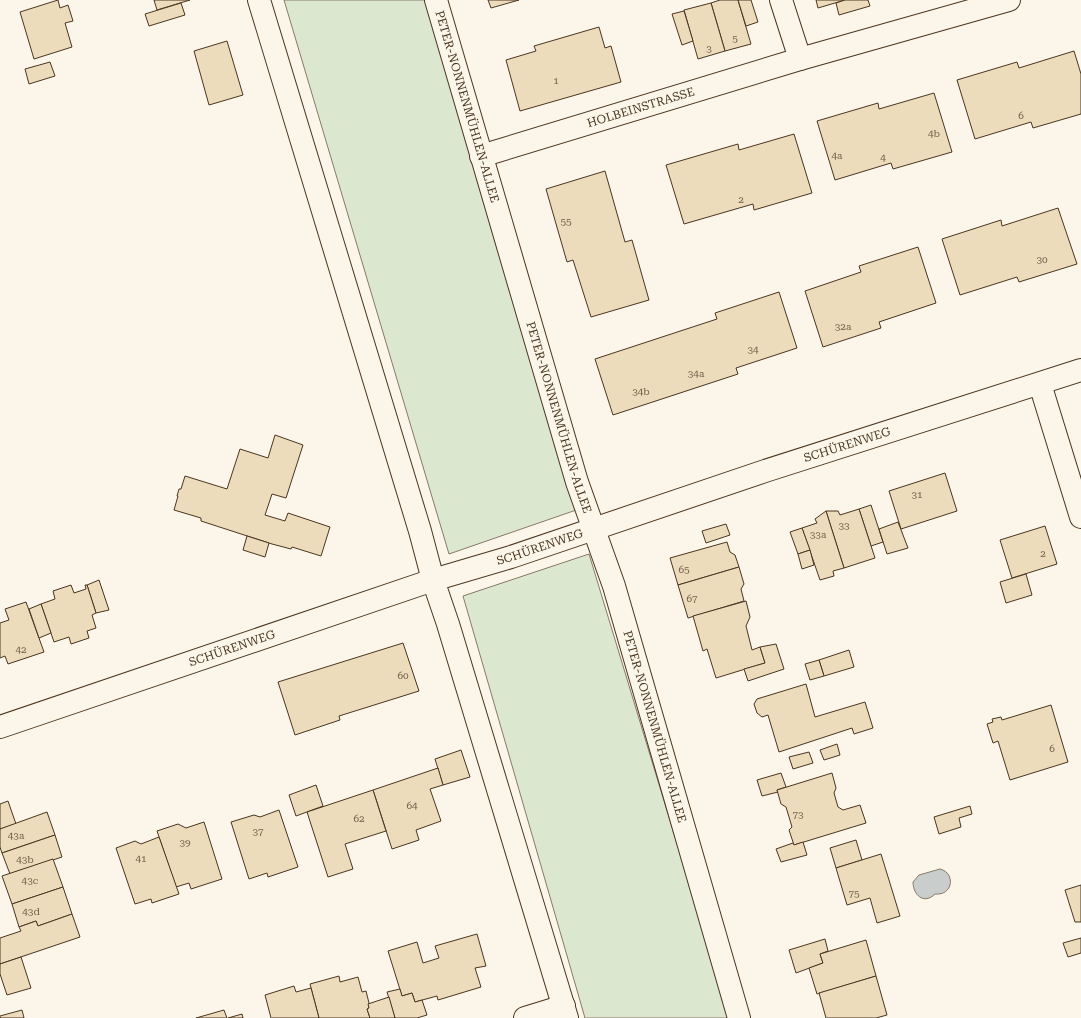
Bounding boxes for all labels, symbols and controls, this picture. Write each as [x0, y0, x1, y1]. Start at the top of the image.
street label: PETER-NONNENMÜHLEN-ALLEE [432, 9, 502, 204]
house number: 5 [732, 33, 738, 44]
house number: 3 [706, 43, 712, 54]
house number: 1 [553, 75, 559, 86]
street label: HOLBEINSTRASSE [585, 84, 696, 130]
house number: 6 [1018, 110, 1024, 121]
house number: 4b [928, 128, 940, 139]
house number: 4a [831, 150, 843, 161]
house number: 4 [880, 152, 886, 163]
house number: 2 [738, 194, 744, 205]
house number: 55 [560, 216, 572, 227]
house number: 30 [1036, 254, 1048, 265]
street label: PETER-NONNENMÜHLEN-ALLEE [523, 320, 594, 515]
house number: 32a [835, 321, 852, 332]
house number: 34 [747, 344, 759, 355]
house number: 34a [688, 368, 705, 379]
house number: 34b [632, 386, 650, 397]
street label: SCHÜRENWEG [802, 424, 893, 465]
house number: 31 [911, 489, 923, 500]
house number: 33 [838, 520, 850, 531]
street label: SCHÜRENWEG [495, 526, 586, 568]
house number: 33a [810, 529, 827, 540]
house number: 2 [1040, 548, 1046, 559]
house number: 65 [678, 564, 690, 575]
house number: 67 [686, 593, 698, 604]
street label: SCHÜRENWEG [187, 627, 278, 669]
street label: PETER-NONNENMÜHLEN-ALLEE [620, 629, 689, 824]
house number: 42 [15, 644, 27, 655]
house number: 60 [397, 670, 409, 681]
house number: 6 [1049, 743, 1055, 754]
house number: 64 [406, 800, 418, 811]
house number: 73 [792, 809, 804, 820]
house number: 62 [353, 813, 365, 824]
house number: 37 [252, 826, 264, 837]
house number: 43a [8, 830, 25, 841]
house number: 39 [179, 837, 191, 848]
house number: 41 [135, 853, 147, 864]
house number: 43b [16, 854, 34, 865]
house number: 43c [22, 875, 39, 886]
house number: 75 [848, 888, 860, 899]
house number: 43d [22, 906, 40, 917]

